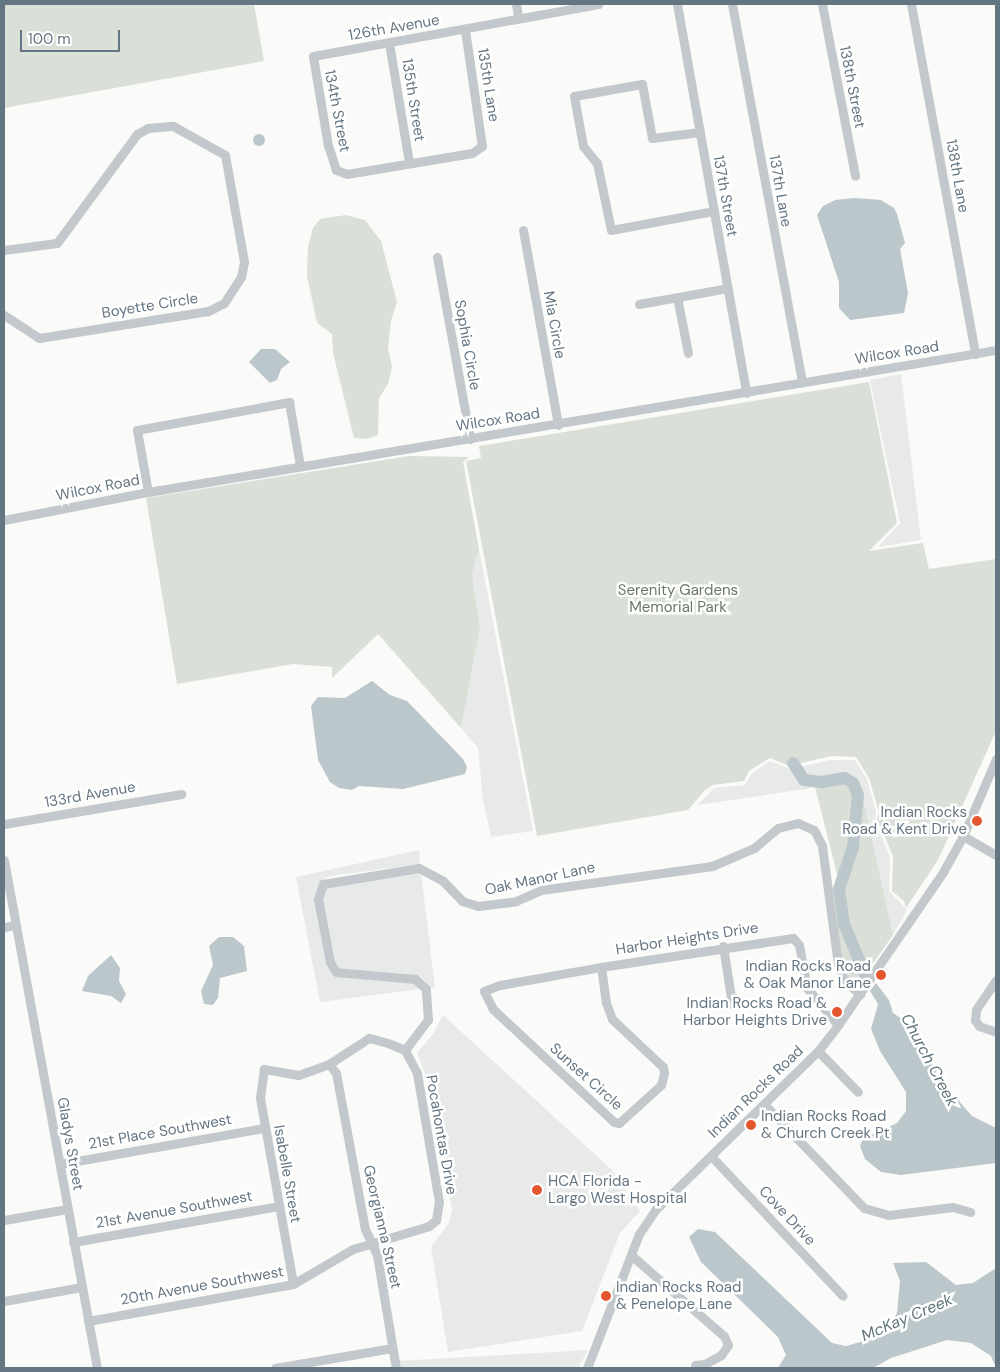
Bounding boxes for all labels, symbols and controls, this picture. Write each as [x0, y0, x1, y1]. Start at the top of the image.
street label: 126th Avenue [347, 11, 441, 45]
scale bar [22, 20, 122, 52]
text: 100 m [28, 29, 71, 49]
street label: 138th Street [835, 44, 869, 130]
street label: 135th Lane [473, 47, 503, 123]
street label: 135th Street [398, 57, 428, 143]
street label: 134th Street [320, 68, 354, 154]
street label: 138th Lane [942, 138, 972, 214]
street label: 137th Lane [765, 153, 795, 229]
street label: 137th Street [709, 154, 741, 238]
street label: Boyette Circle [101, 289, 199, 323]
street label: Mia Circle [539, 290, 569, 360]
street label: Sophia Circle [450, 298, 484, 392]
street label: Wilcox Road [854, 337, 940, 369]
street label: Wilcox Road [455, 404, 541, 436]
street label: Wilcox Road [55, 471, 141, 505]
park label: Serenity Gardens Memorial Park [618, 581, 738, 616]
street label: 133rd Avenue [43, 778, 137, 812]
place label: Indian Rocks Road & Kent Drive [842, 803, 967, 838]
marker: Indian Rocks Road & Kent Drive [971, 815, 983, 827]
street label: Oak Manor Lane [483, 859, 597, 899]
street label: Harbor Heights Drive [614, 919, 760, 959]
place label: Indian Rocks Road & Oak Manor Lane [744, 957, 871, 992]
marker: Indian Rocks Road & Oak Manor Lane [875, 969, 887, 981]
place label: Indian Rocks Road & Harbor Heights Drive [683, 994, 827, 1029]
marker: Indian Rocks Road & Harbor Heights Drive [831, 1006, 843, 1018]
water label: Church Creek [897, 1010, 961, 1110]
street label: Sunset Circle [546, 1040, 626, 1114]
street label: Indian Rocks Road [705, 1042, 807, 1142]
street label: Pocahontas Drive [422, 1074, 460, 1196]
street label: Gladys Street [53, 1096, 87, 1192]
place label: Indian Rocks Road & Church Creek Pt [761, 1107, 890, 1142]
street label: 21st Place Southwest [87, 1111, 233, 1153]
marker: Indian Rocks Road & Church Creek Pt [745, 1119, 757, 1131]
street label: Isabelle Street [270, 1124, 304, 1224]
street label: Georgianna Street [359, 1164, 405, 1290]
place label: HCA Florida - Largo West Hospital [548, 1172, 687, 1207]
street label: Cove Drive [755, 1182, 819, 1250]
marker: HCA Florida - Largo West Hospital [530, 1183, 544, 1197]
street label: 21st Avenue Southwest [94, 1187, 254, 1233]
street label: 20th Avenue Southwest [119, 1263, 285, 1309]
place label: Indian Rocks Road & Penelope Lane [616, 1278, 741, 1313]
marker: Indian Rocks Road & Penelope Lane [600, 1290, 612, 1302]
water label: McKay Creek [858, 1290, 956, 1346]

